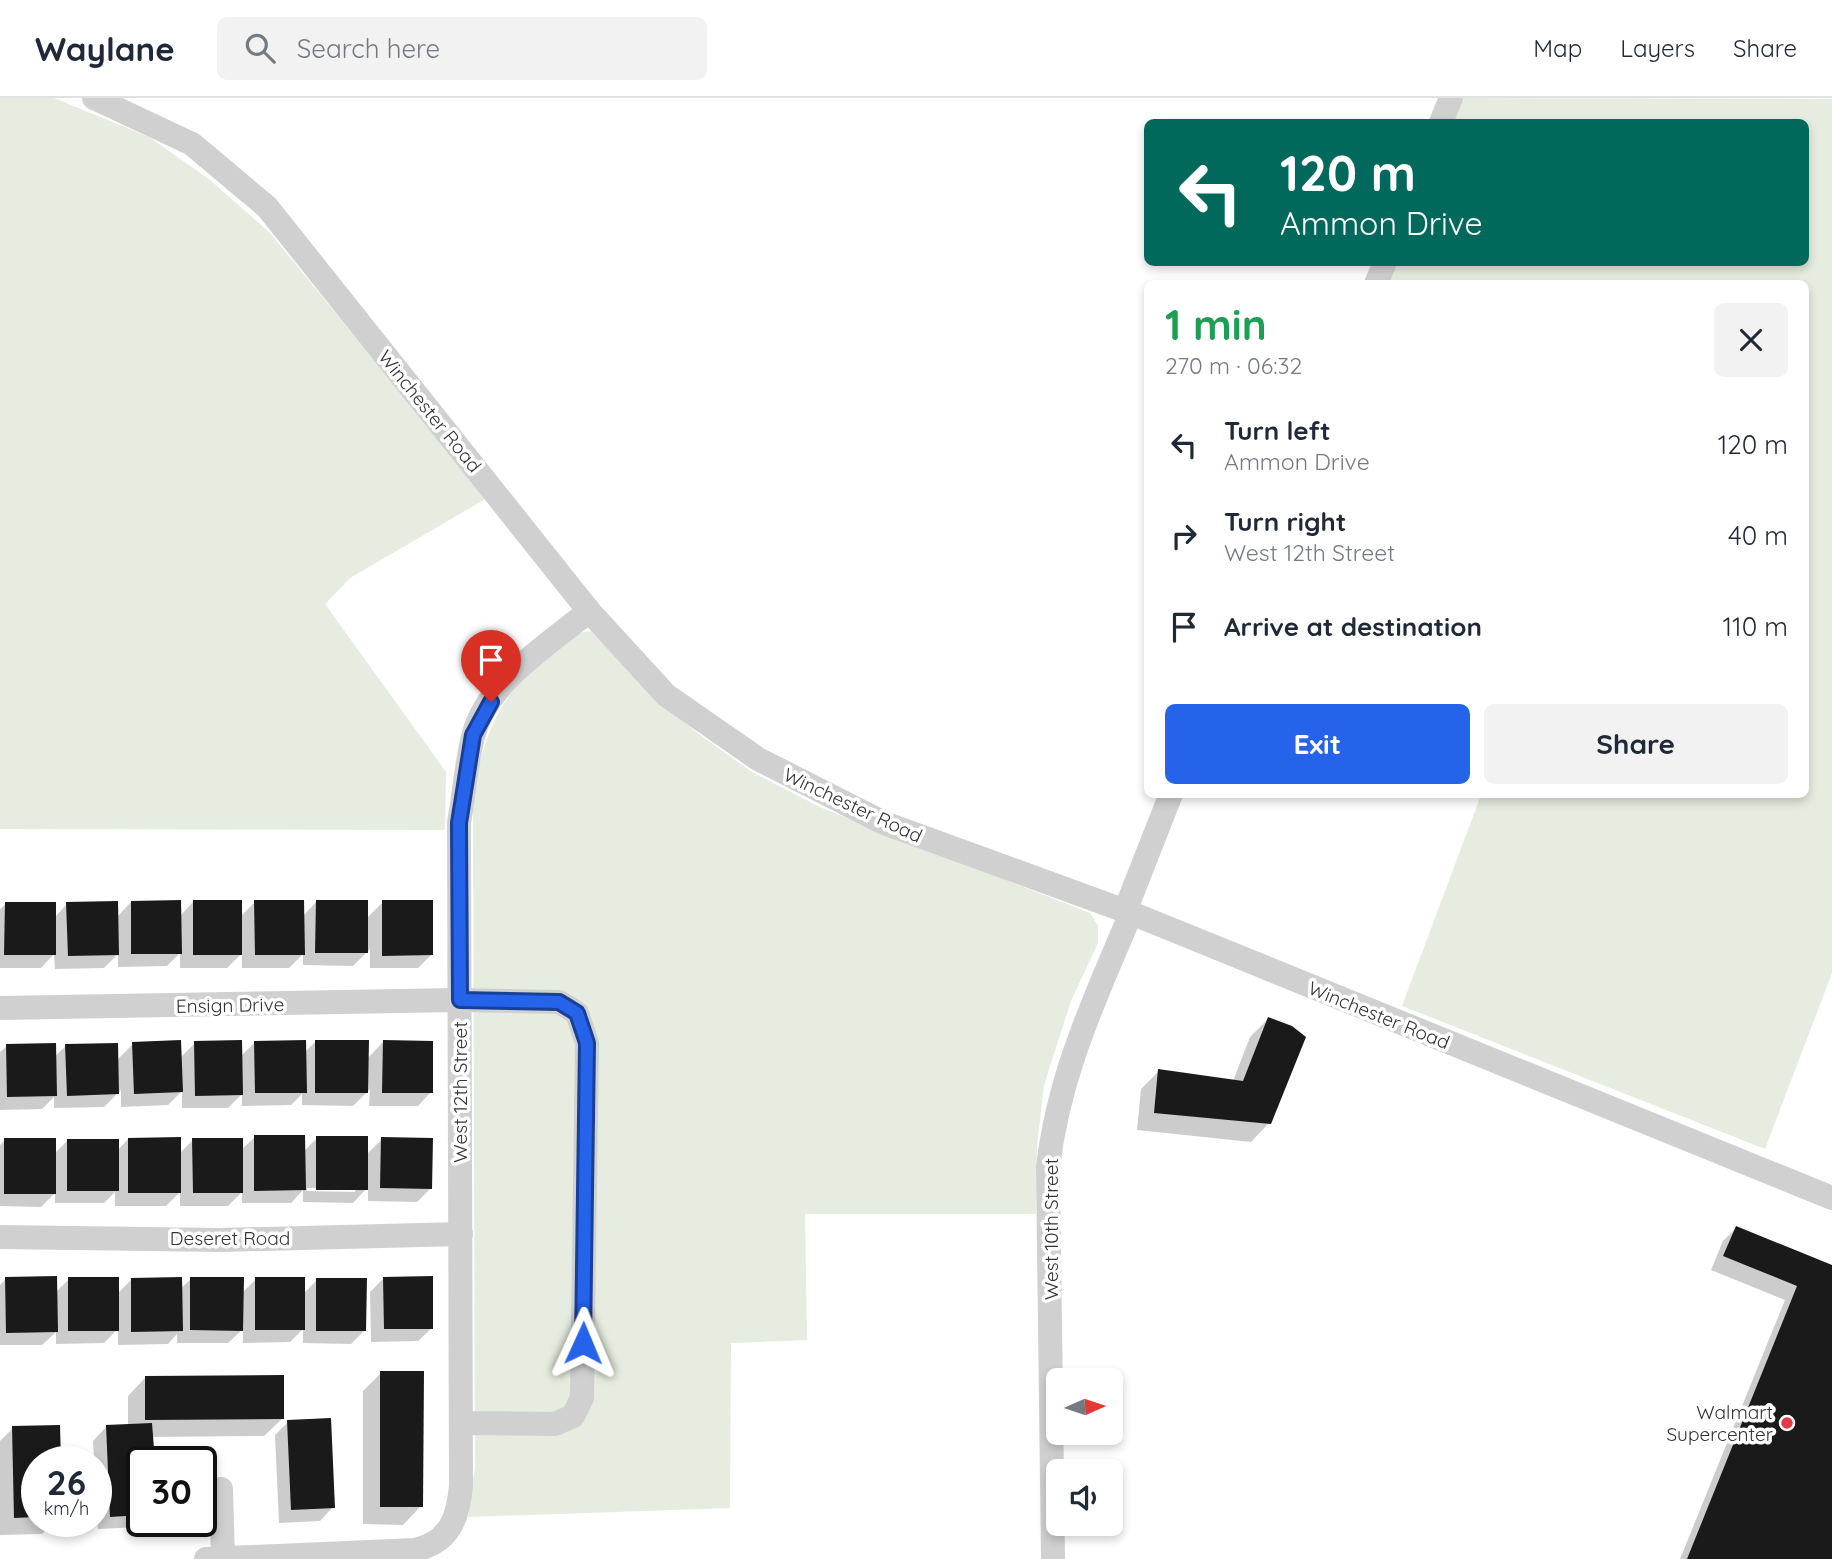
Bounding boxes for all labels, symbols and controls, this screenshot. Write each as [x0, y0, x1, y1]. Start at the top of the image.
search box [217, 17, 707, 80]
text: Waylane [35, 28, 175, 69]
icon: search [241, 29, 279, 67]
text: Search here [297, 32, 440, 65]
text: Map [1533, 33, 1582, 63]
text: Layers [1620, 33, 1695, 63]
text: Share [1733, 33, 1797, 63]
text: 120 m [1280, 142, 1416, 203]
icon: left [1165, 147, 1256, 238]
text: Ammon Drive [1280, 203, 1483, 243]
text: 1 min [1165, 298, 1267, 351]
button: close [1714, 303, 1788, 377]
street label: Winchester Road [373, 345, 487, 477]
text: 270 m · 06:32 [1165, 351, 1302, 380]
text: Turn left [1224, 414, 1331, 447]
icon: left [1165, 426, 1203, 464]
text: 120 m [1718, 428, 1788, 461]
text: Ammon Drive [1224, 447, 1370, 476]
text: Turn right [1224, 505, 1346, 538]
icon: right [1165, 517, 1203, 555]
text: 40 m [1728, 519, 1788, 552]
text: West 12th Street [1224, 538, 1395, 567]
icon: arrive [1165, 608, 1203, 646]
text: Arrive at destination [1224, 610, 1482, 643]
text: 110 m [1722, 610, 1788, 643]
pin [461, 630, 521, 702]
icon: arrive [472, 641, 510, 679]
button: Exit [1165, 704, 1470, 784]
button: Share [1484, 704, 1788, 784]
street label: Winchester Road [780, 762, 926, 848]
street label: Winchester Road [1305, 976, 1453, 1054]
street label: Ensign Drive [176, 992, 284, 1018]
street label: West 12th Street [448, 1021, 472, 1163]
street label: West 10th Street [1039, 1158, 1063, 1300]
street label: Deseret Road [170, 1226, 290, 1250]
position arrow [546, 1306, 620, 1380]
north arrow [1046, 1368, 1124, 1446]
map controls [1046, 1368, 1123, 1536]
place label: Walmart Supercenter [1666, 1400, 1774, 1446]
marker: Walmart Supercenter [1779, 1415, 1795, 1431]
speed limit sign: 30 [126, 1446, 217, 1537]
button: sound [1046, 1459, 1123, 1536]
text: 26 [47, 1460, 86, 1504]
text: km/h [44, 1497, 89, 1520]

